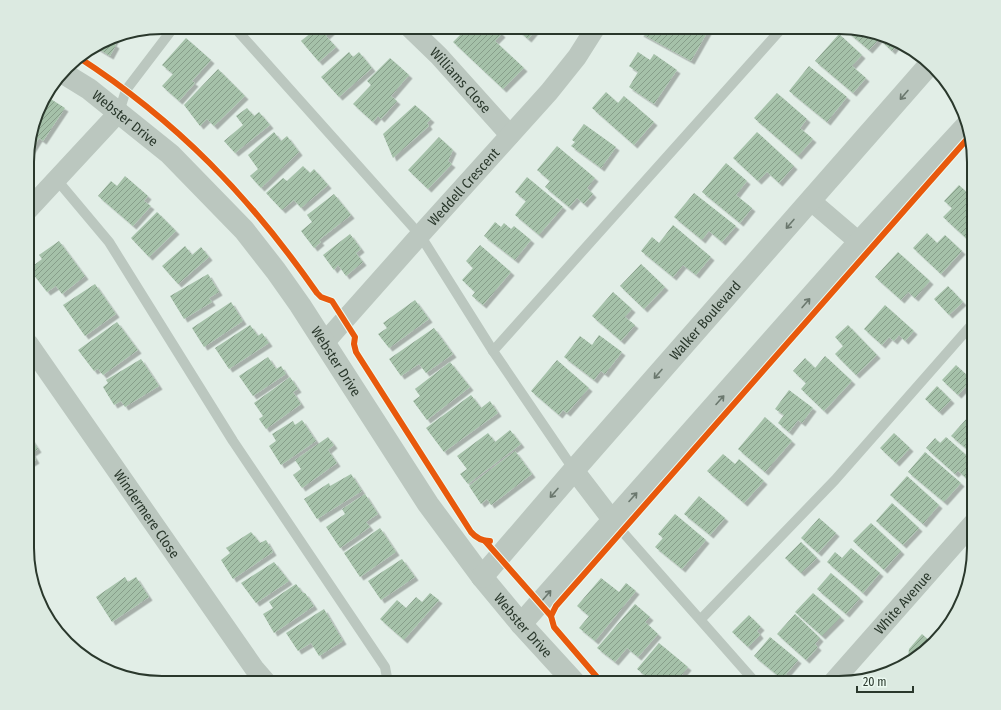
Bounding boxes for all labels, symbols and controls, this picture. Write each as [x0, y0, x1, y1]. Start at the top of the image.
street label: Williams Close [427, 44, 495, 117]
street label: Webster Drive [89, 86, 162, 150]
one-way arrow [899, 89, 908, 100]
street label: Weddell Crescent [424, 144, 503, 229]
one-way arrow [786, 219, 795, 229]
street label: Walker Boulevard [666, 277, 744, 364]
one-way arrow [801, 298, 811, 308]
street label: Webster Drive [307, 323, 365, 400]
one-way arrow [654, 369, 663, 379]
one-way arrow [715, 395, 724, 405]
street label: Windermere Close [110, 466, 183, 561]
one-way arrow [550, 488, 559, 498]
one-way arrow [629, 492, 638, 503]
street label: White Avenue [871, 568, 935, 638]
one-way arrow [543, 589, 552, 600]
street label: Webster Drive [491, 590, 556, 661]
scale bar [857, 668, 913, 694]
text: 20 m [863, 675, 887, 689]

